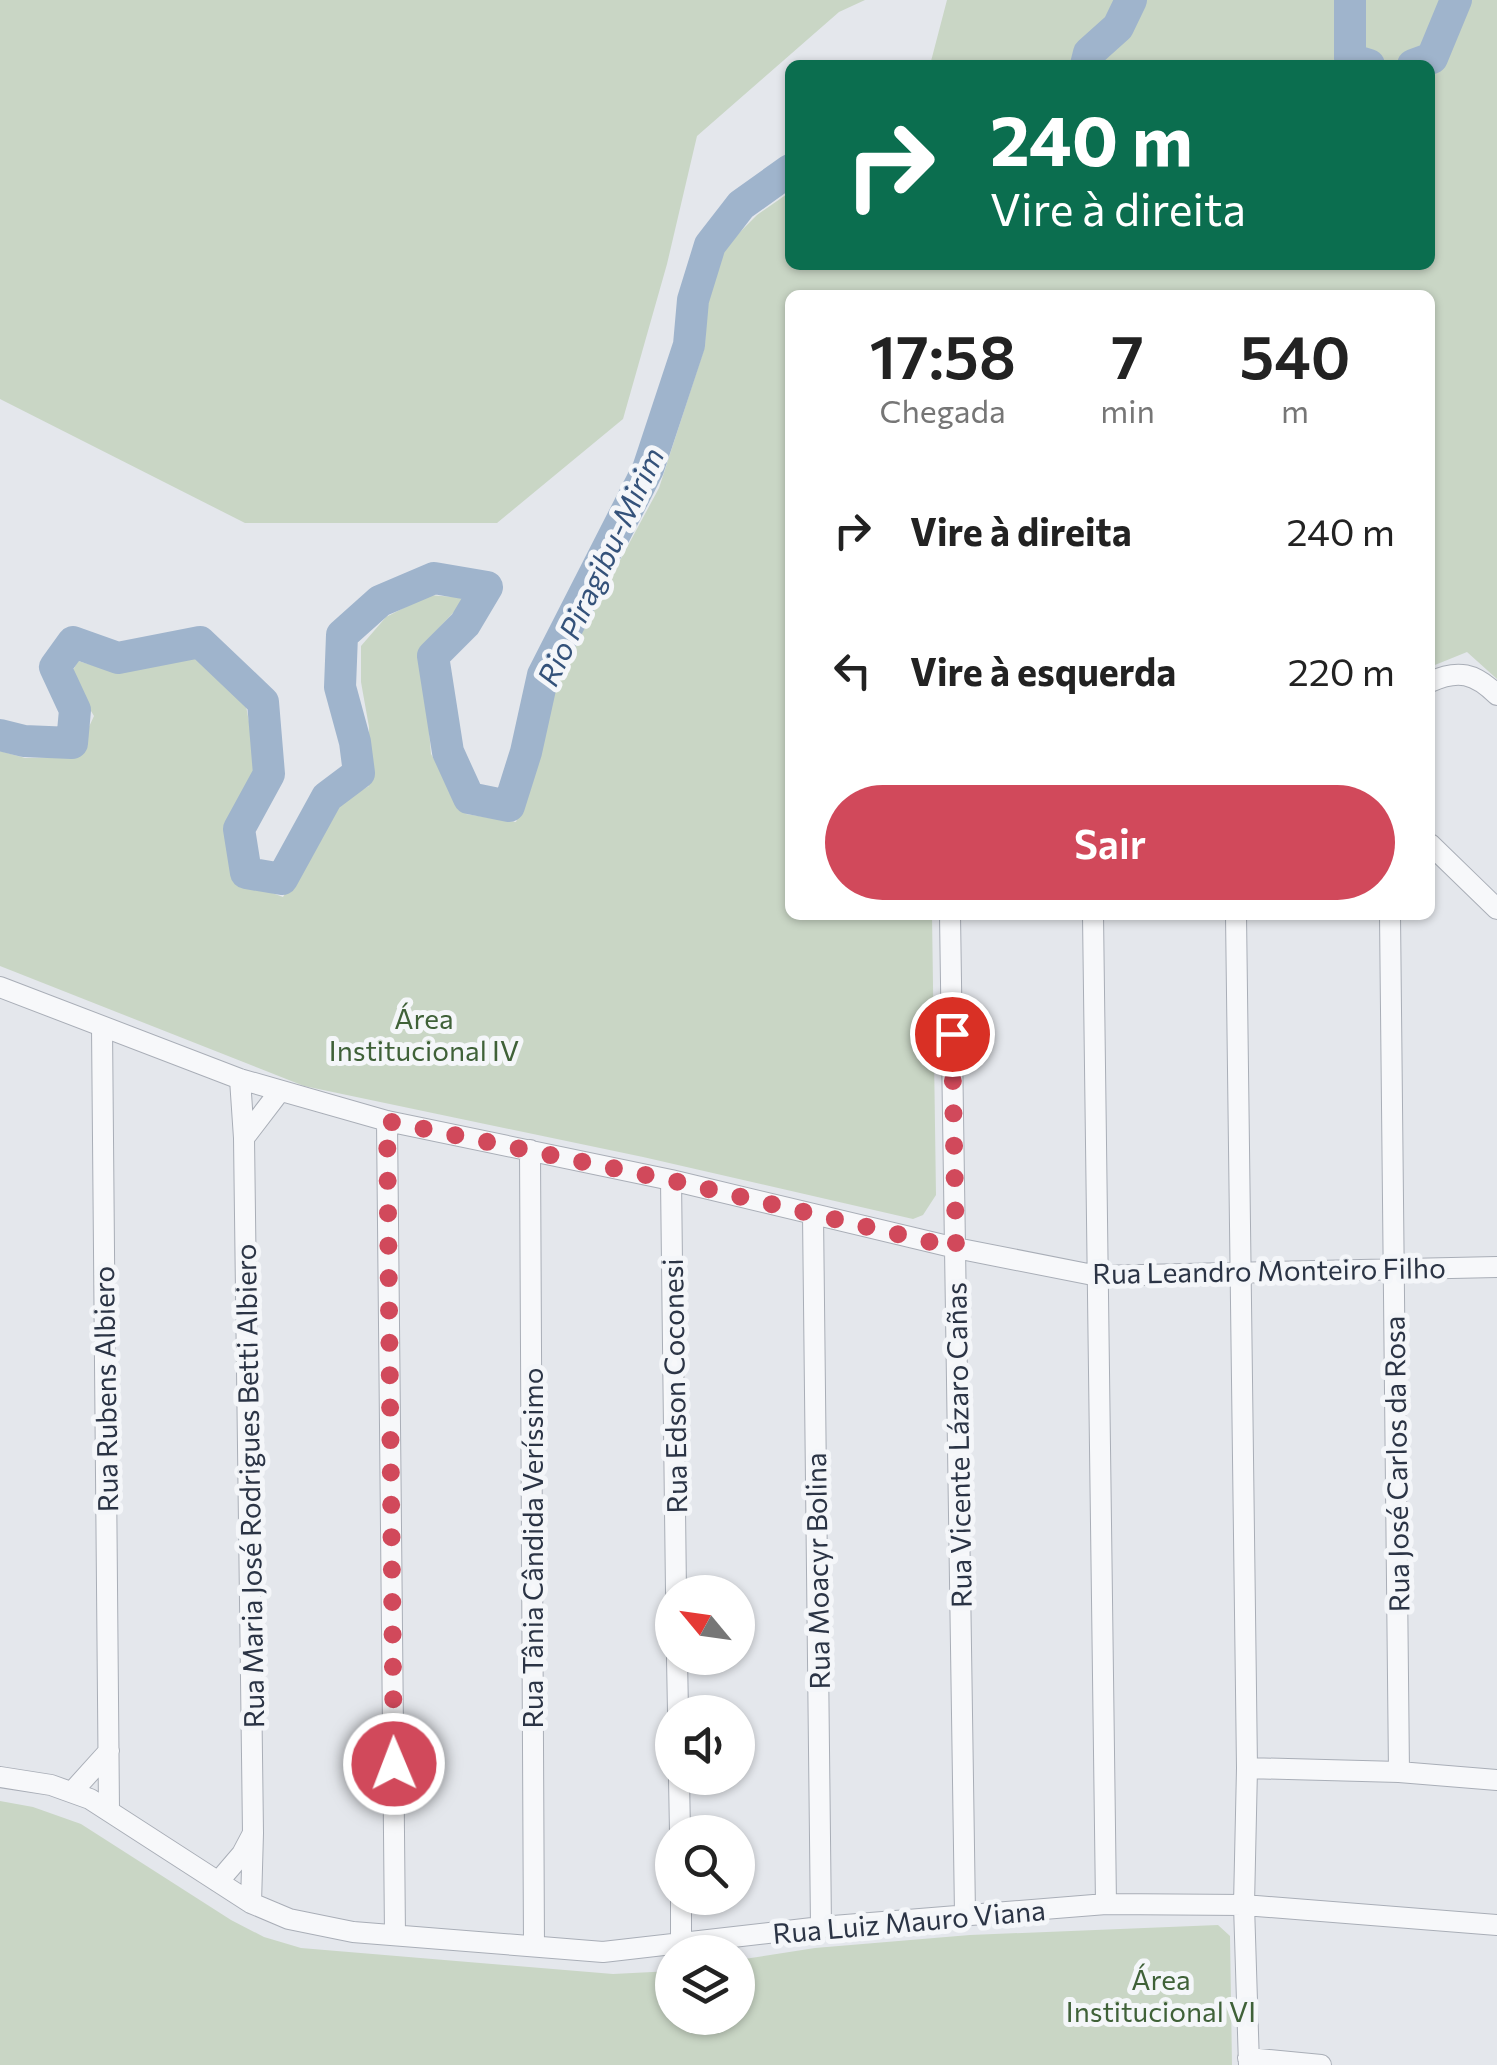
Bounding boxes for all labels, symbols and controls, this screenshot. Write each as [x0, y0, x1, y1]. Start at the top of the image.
text: 240 m [990, 95, 1193, 180]
icon: right [825, 100, 955, 230]
text: Vire à direita [990, 180, 1246, 235]
text: 17:58 [870, 318, 1016, 391]
text: 7 [1111, 318, 1144, 391]
text: 540 [1239, 318, 1350, 391]
text: Chegada [880, 390, 1006, 430]
text: min [1100, 390, 1155, 430]
text: m [1281, 390, 1309, 430]
water label: Rio Piragibu-Mirim [528, 441, 670, 691]
icon: right [825, 503, 880, 558]
text: Vire à direita [910, 507, 1132, 554]
text: 240 m [1287, 507, 1395, 554]
icon: left [825, 643, 880, 698]
text: Vire à esquerda [910, 647, 1176, 694]
text: 220 m [1288, 647, 1395, 694]
button: Sair [825, 785, 1395, 900]
pin [910, 992, 995, 1077]
park label: Área Institucional IV [329, 1001, 519, 1067]
icon: arrive [925, 1007, 980, 1062]
street label: Rua Maria José Rodrigues Betti Albiero [228, 1243, 270, 1729]
street label: Rua Leandro Monteiro Filho [1092, 1250, 1446, 1290]
street label: Rua Edson Coconesi [655, 1258, 693, 1514]
street label: Rua Rubens Albiero [86, 1266, 124, 1512]
street label: Rua Vicente Lázaro Cañas [938, 1282, 978, 1608]
street label: Rua José Carlos da Rosa [1376, 1316, 1416, 1612]
street label: Rua Tânia Cândida Veríssimo [515, 1367, 549, 1729]
street label: Rua Moacyr Bolina [798, 1452, 836, 1690]
north arrow [655, 1575, 755, 1675]
map controls [655, 1575, 755, 2035]
button: sound [655, 1695, 755, 1795]
position arrow [342, 1712, 446, 1816]
button: search [655, 1815, 755, 1915]
street label: Rua Luiz Mauro Viana [771, 1892, 1047, 1950]
button: layers [655, 1935, 755, 2035]
park label: Área Institucional VI [1066, 1962, 1256, 2028]

